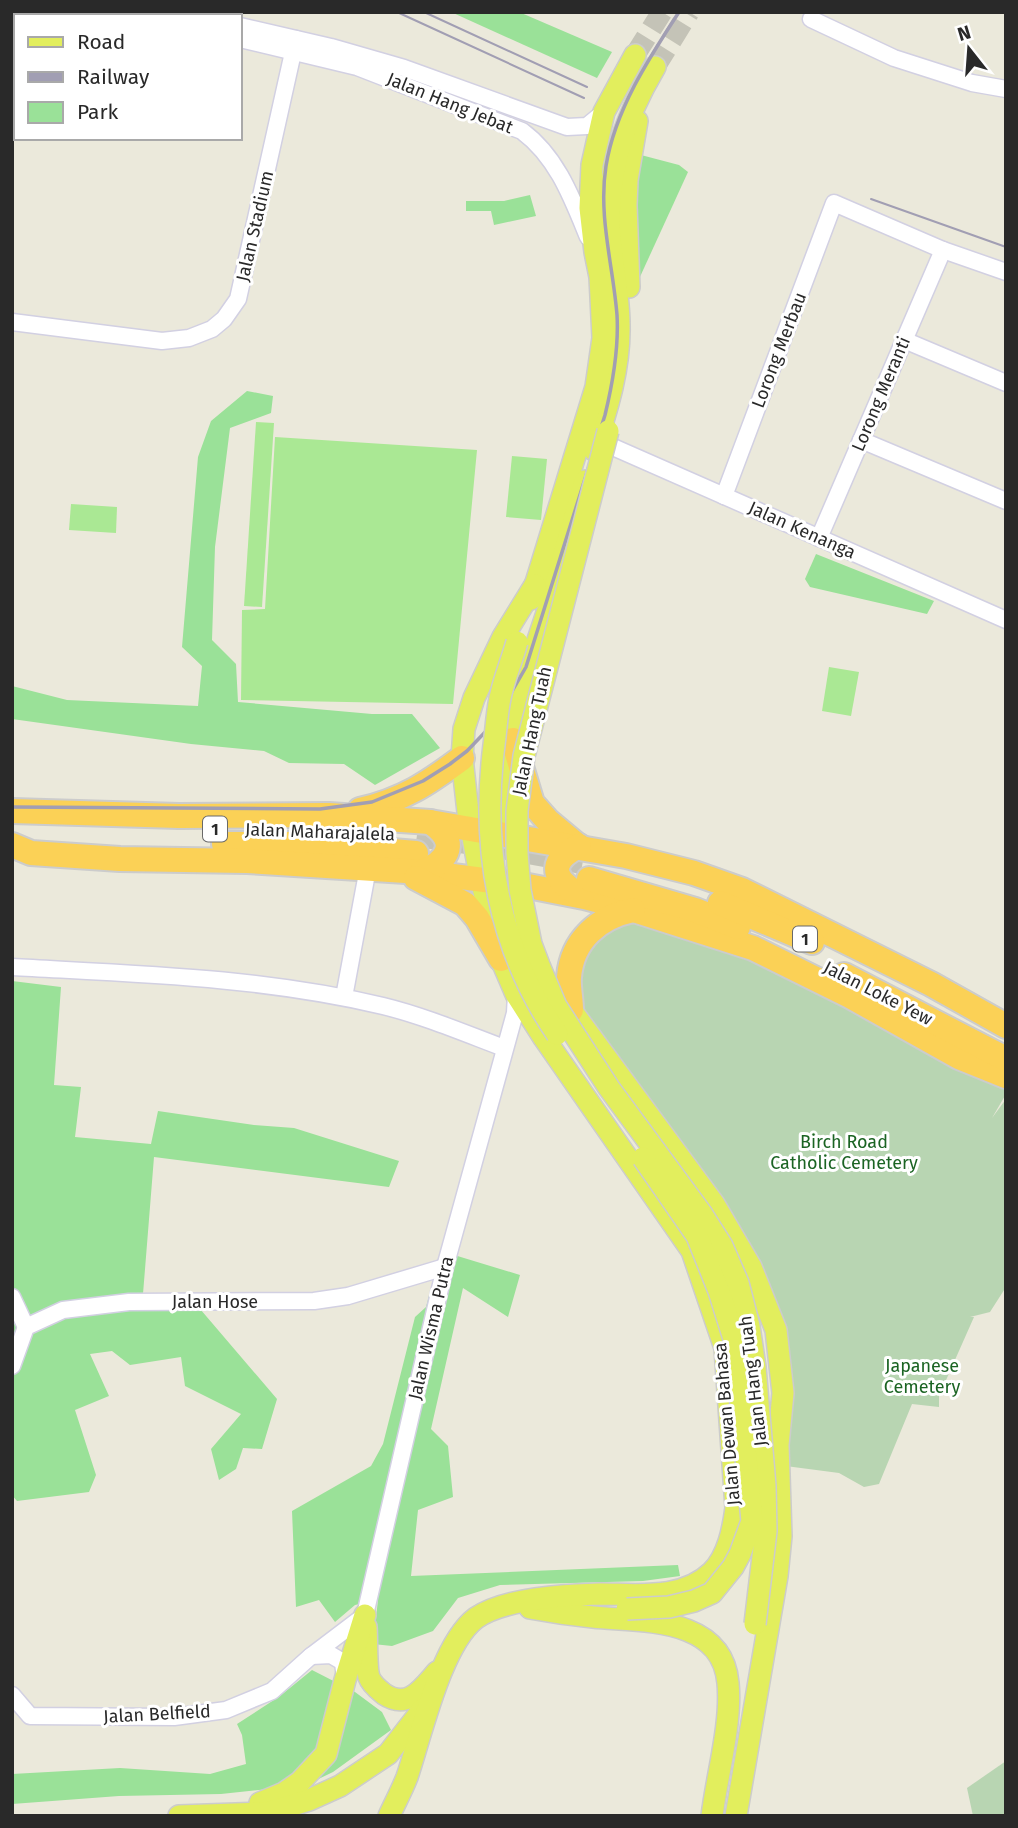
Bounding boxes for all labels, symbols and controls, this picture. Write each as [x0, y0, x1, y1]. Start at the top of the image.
legend [14, 14, 242, 140]
north arrow [934, 14, 1004, 84]
text: N [955, 20, 974, 46]
text: Road [77, 29, 125, 55]
text: Railway [77, 64, 150, 90]
street label: Jalan Hang Jebat [384, 68, 517, 139]
text: Park [77, 99, 119, 125]
street label: Jalan Stadium [232, 168, 278, 284]
street label: Lorong Merbau [747, 289, 811, 411]
street label: Lorong Meranti [847, 333, 915, 455]
street label: Jalan Kenanga [745, 497, 859, 563]
street label: Jalan Hang Tuah [508, 664, 556, 798]
road number: 1 [203, 816, 227, 842]
street label: Jalan Maharajalela [245, 818, 395, 846]
road number: 1 [793, 926, 817, 951]
street label: Jalan Loke Yew [820, 956, 936, 1030]
park label: Birch Road Catholic Cemetery [770, 1131, 918, 1174]
street label: Jalan Wisma Putra [404, 1254, 458, 1402]
street label: Jalan Hose [172, 1291, 258, 1313]
street label: Jalan Hang Tuah [734, 1314, 772, 1448]
street label: Jalan Dewan Bahasa [709, 1342, 745, 1506]
park label: Japanese Cemetery [884, 1355, 960, 1398]
street label: Jalan Belfield [103, 1700, 211, 1728]

